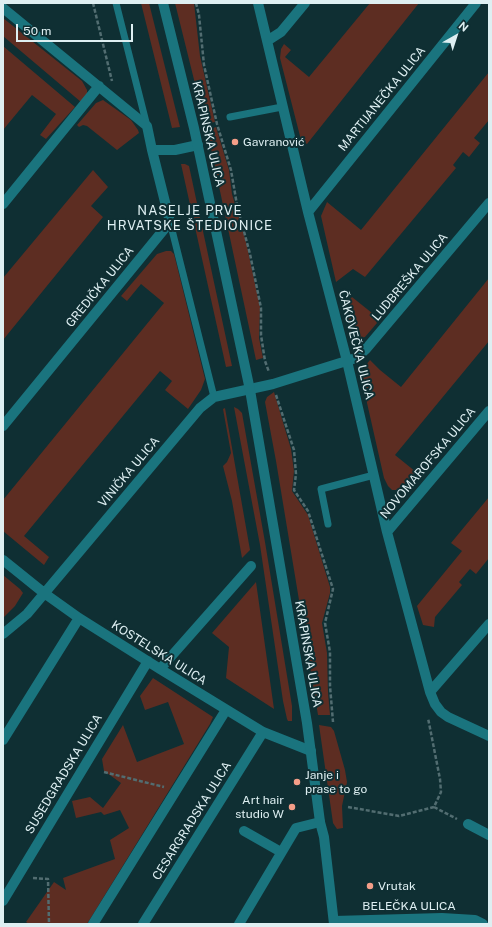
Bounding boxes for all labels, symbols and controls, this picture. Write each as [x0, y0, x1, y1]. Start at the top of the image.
scale bar [18, 16, 135, 42]
north arrow [436, 16, 476, 56]
text: N [456, 19, 471, 34]
text: 50 m [23, 24, 51, 38]
street label: MARTIJANEČKA ULICA [335, 44, 429, 154]
street label: KRAPINSKA ULICA [189, 80, 227, 188]
place label: Gavranović [243, 135, 305, 149]
marker: Gavranović [230, 137, 240, 147]
district label: NASELJE PRVE HRVATSKE ŠTEDIONICE [107, 203, 273, 234]
street label: LUDBREŠKA ULICA [369, 230, 451, 324]
street label: GREDIČKA ULICA [63, 244, 137, 330]
street label: ČAKOVEČKA ULICA [335, 289, 377, 401]
street label: NOVOMAROFSKA ULICA [377, 405, 479, 521]
street label: VINIČKA ULICA [95, 434, 163, 510]
street label: KRAPINSKA ULICA [292, 600, 324, 708]
street label: KOSTELSKA ULICA [109, 618, 209, 688]
street label: SUSEDGRADSKA ULICA [23, 712, 105, 836]
street label: CESARGRADSKA ULICA [150, 759, 234, 883]
place label: Janje i prase to go [305, 768, 367, 796]
marker: Janje i prase to go [292, 777, 302, 787]
place label: Art hair studio W [235, 793, 284, 821]
marker: Art hair studio W [287, 802, 297, 812]
place label: Vrutak [378, 879, 416, 893]
marker: Vrutak [365, 881, 375, 891]
street label: BELEČKA ULICA [362, 899, 456, 913]

